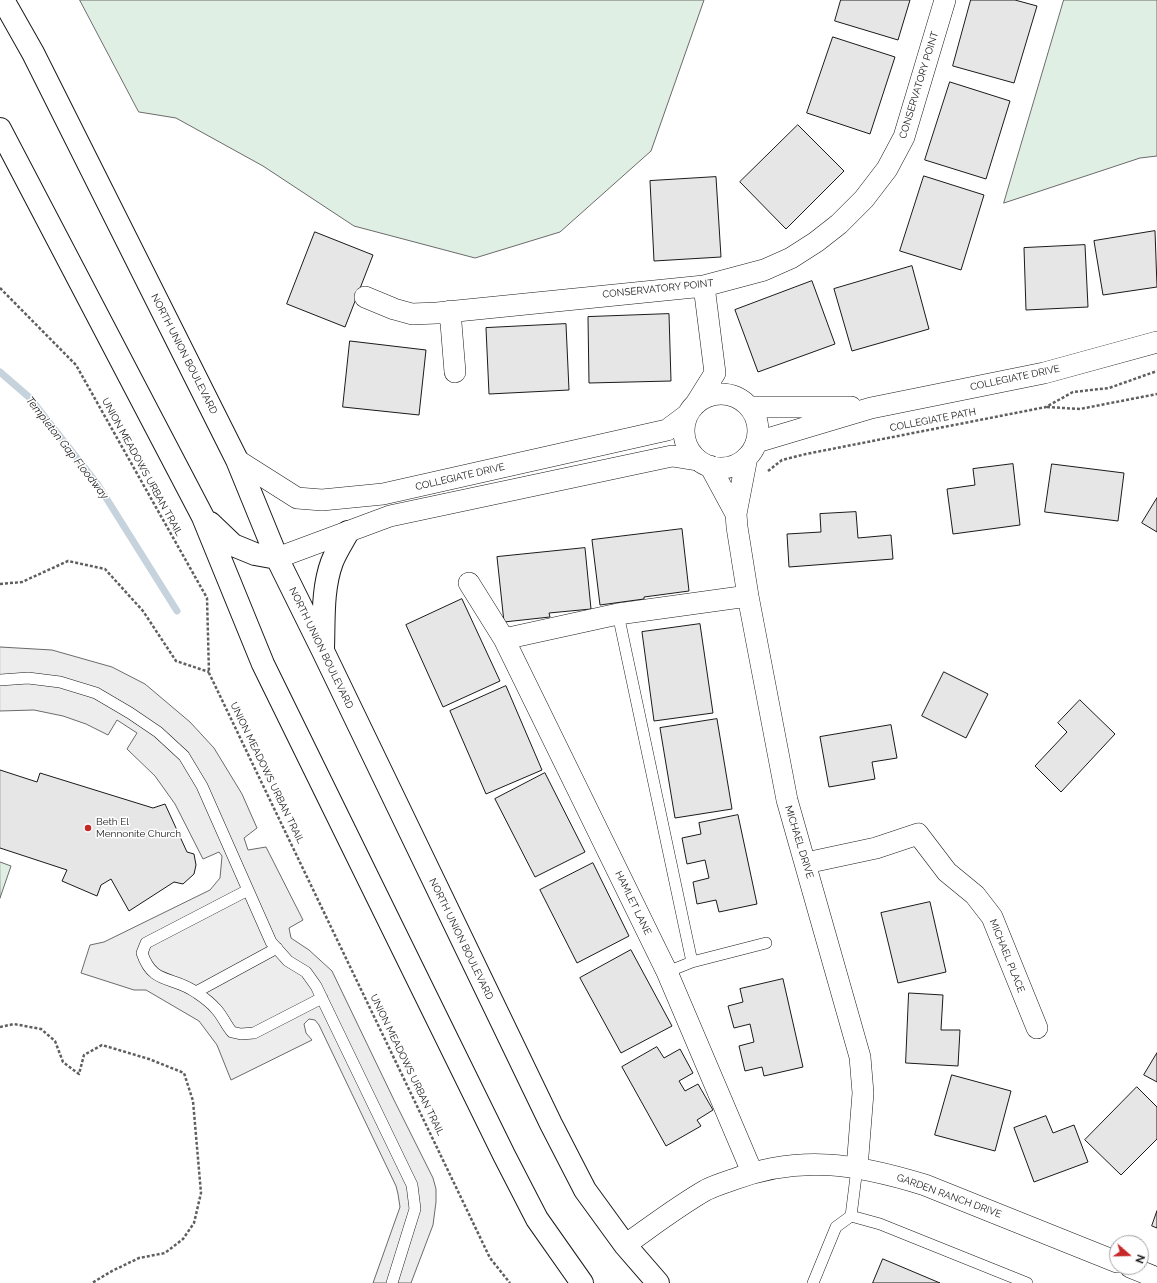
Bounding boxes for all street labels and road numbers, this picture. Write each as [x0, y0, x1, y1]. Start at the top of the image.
street label: CONSERVATORY POINT [897, 30, 941, 140]
street label: CONSERVATORY POINT [602, 277, 714, 301]
street label: NORTH UNION BOULEVARD [148, 292, 220, 416]
street label: COLLEGIATE DRIVE [969, 363, 1061, 393]
street label: UNION MEADOWS URBAN TRAIL [99, 396, 185, 538]
street label: COLLEGIATE PATH [889, 406, 977, 434]
street label: COLLEGIATE DRIVE [414, 461, 506, 493]
street label: NORTH UNION BOULEVARD [286, 585, 356, 711]
street label: UNION MEADOWS URBAN TRAIL [227, 700, 307, 846]
street label: MICHAEL DRIVE [782, 804, 816, 880]
street label: HAMLET LANE [612, 869, 654, 937]
street label: NORTH UNION BOULEVARD [426, 876, 496, 1002]
street label: MICHAEL PLACE [987, 917, 1027, 995]
street label: UNION MEADOWS URBAN TRAIL [367, 992, 447, 1138]
street label: GARDEN RANCH DRIVE [895, 1171, 1003, 1221]

